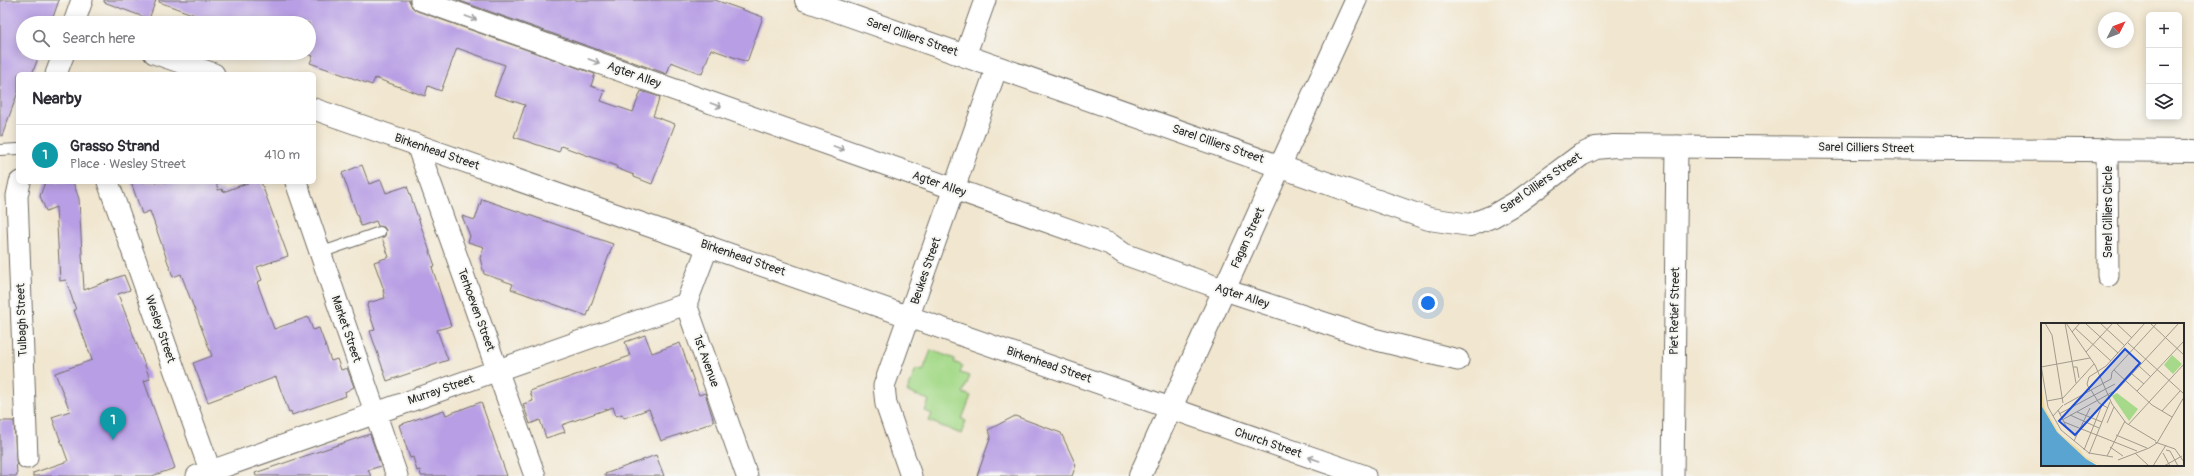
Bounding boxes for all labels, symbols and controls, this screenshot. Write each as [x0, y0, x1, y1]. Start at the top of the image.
north arrow [2098, 12, 2134, 48]
map controls [2146, 12, 2182, 120]
button: + [2146, 12, 2182, 48]
one-way arrow [465, 14, 477, 22]
street label: Sarel Cilliers Street [864, 14, 960, 60]
search box [16, 16, 316, 60]
icon: search [30, 27, 52, 49]
text: Search here [62, 29, 135, 48]
button: − [2146, 48, 2182, 84]
one-way arrow [588, 58, 600, 66]
street label: Agter Alley [605, 58, 663, 92]
button: layers [2146, 84, 2182, 120]
text: Nearby [32, 88, 81, 109]
one-way arrow [710, 101, 722, 109]
street label: Sarel Cilliers Street [1170, 121, 1266, 167]
street label: Birkenhead Street [393, 130, 482, 174]
text: Grasso Strand [70, 137, 160, 156]
street label: Sarel Cilliers Street [1818, 140, 1914, 156]
one-way arrow [833, 145, 845, 153]
text: 1 [42, 147, 48, 163]
text: 410 m [264, 147, 300, 163]
street label: Sarel Cilliers Street [1497, 149, 1585, 217]
text: Place · Wesley Street [70, 156, 186, 172]
street label: Sarel Cilliers Circle [2101, 166, 2116, 258]
street label: Agter Alley [910, 168, 968, 200]
street label: Fagan Street [1228, 205, 1268, 271]
street label: Beukes Street [907, 235, 945, 307]
street label: Birkenhead Street [699, 236, 788, 280]
street label: Terhoeven Street [454, 266, 498, 354]
street label: Piet Retief Street [1667, 267, 1683, 355]
street label: Agter Alley [1213, 280, 1271, 312]
street label: Tulbagh Street [13, 283, 31, 357]
street label: Wesley Street [141, 293, 179, 365]
your location [1418, 293, 1438, 313]
street label: Market Street [328, 294, 364, 364]
inset map [2041, 323, 2184, 466]
street label: 1st Avenue [690, 333, 722, 389]
street label: Birkenhead Street [1005, 343, 1094, 387]
street label: Murray Street [406, 372, 476, 408]
pin: 1 [100, 407, 126, 440]
street label: Church Street [1232, 424, 1304, 462]
one-way arrow [1309, 454, 1321, 462]

